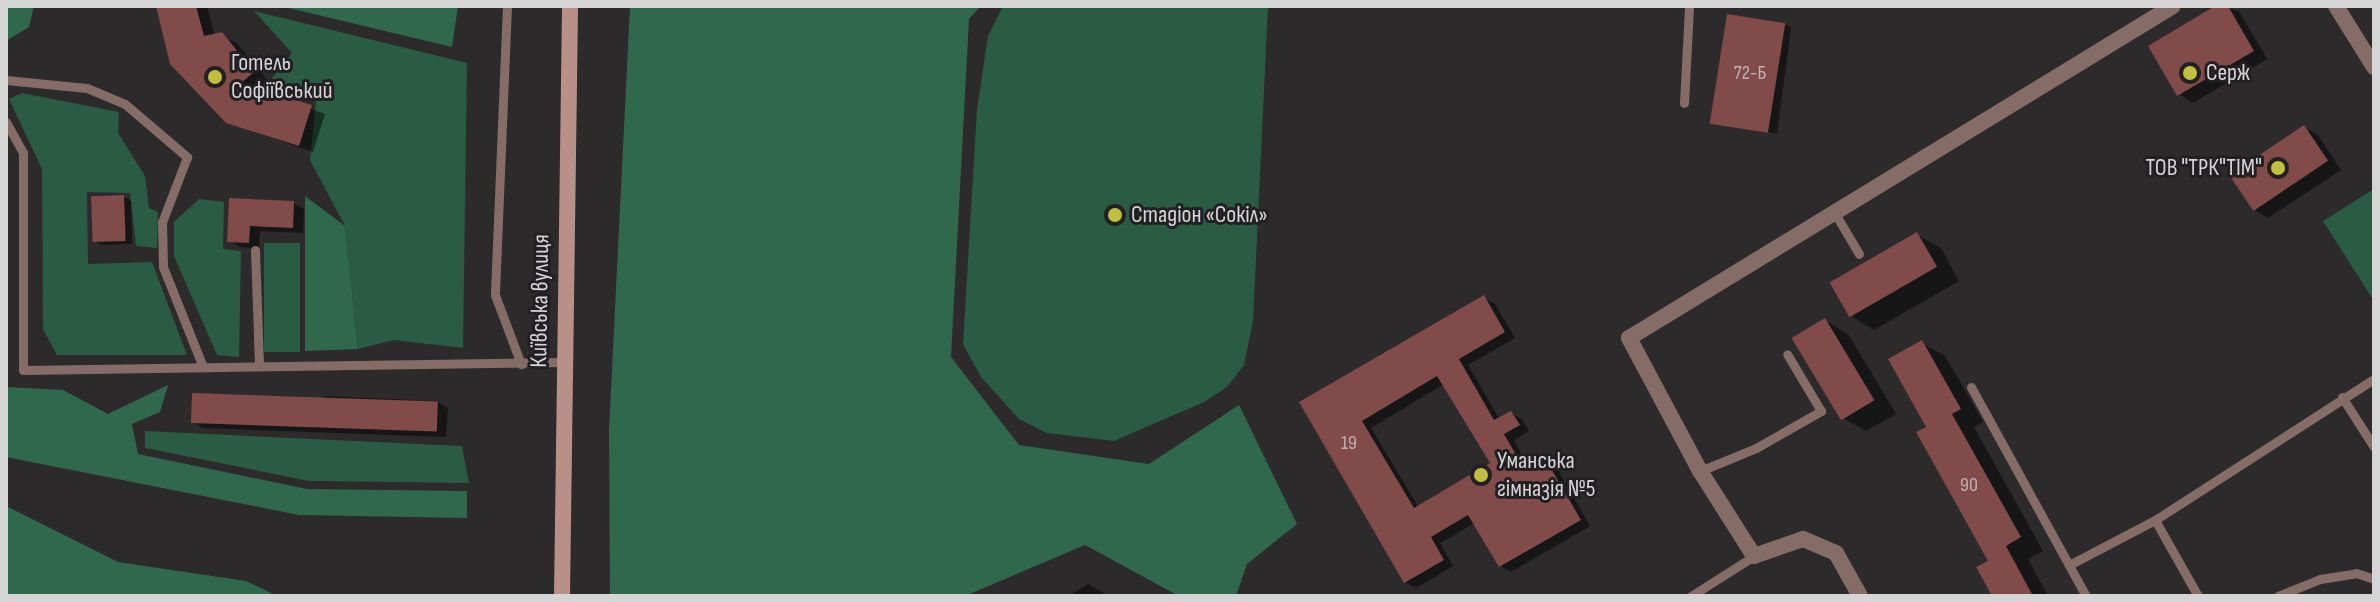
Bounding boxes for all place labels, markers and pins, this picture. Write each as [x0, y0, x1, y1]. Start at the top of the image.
place label: Готель Софіївський [231, 49, 333, 105]
place label: Серж [2206, 59, 2250, 87]
marker: Серж [2181, 64, 2199, 82]
marker: Готель Софіївський [206, 68, 224, 86]
place label: ТОВ "ТРК"ТІМ" [2146, 154, 2262, 182]
marker: ТОВ "ТРК"ТІМ" [2269, 159, 2287, 177]
place label: Стадіон «Сокіл» [1131, 201, 1268, 229]
marker: Стадіон «Сокіл» [1106, 206, 1124, 224]
place label: Уманська гімназія №5 [1497, 447, 1595, 503]
marker: Уманська гімназія №5 [1472, 466, 1490, 484]

